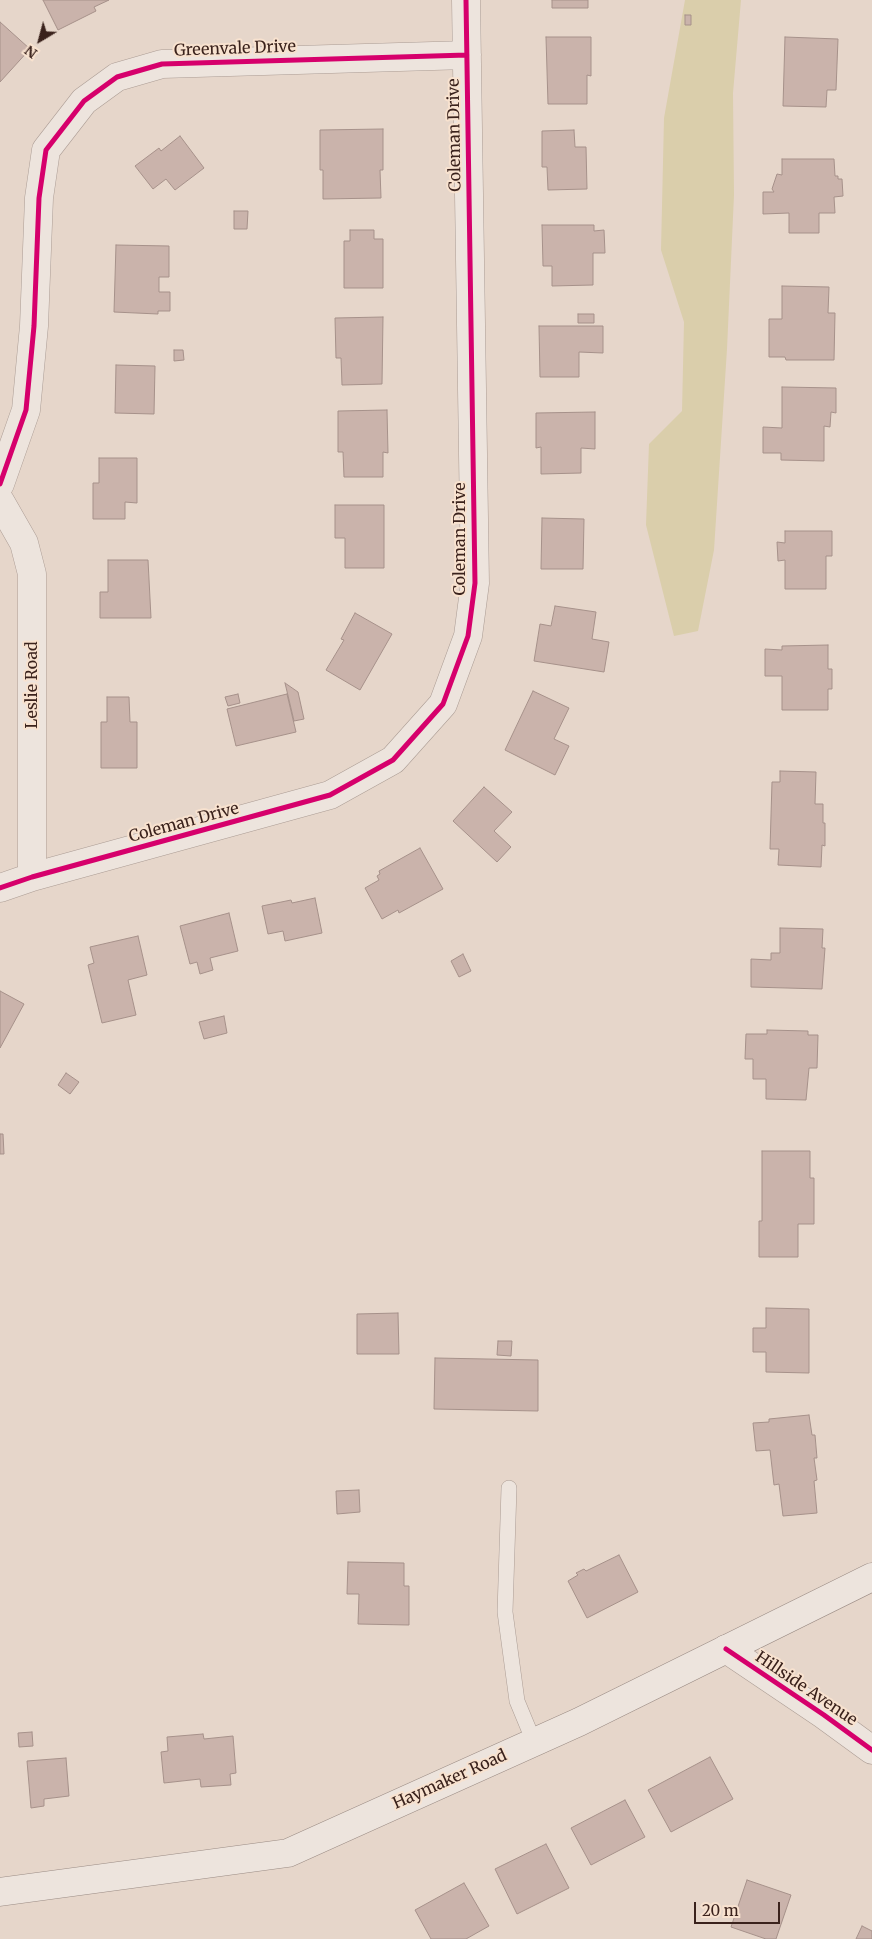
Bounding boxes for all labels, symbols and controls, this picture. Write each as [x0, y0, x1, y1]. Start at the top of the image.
north arrow [15, 15, 65, 65]
street label: Greenvale Drive [174, 37, 296, 61]
text: N [21, 41, 41, 62]
street label: Coleman Drive [444, 78, 466, 192]
street label: Coleman Drive [450, 482, 470, 596]
street label: Leslie Road [22, 641, 42, 729]
street label: Coleman Drive [127, 799, 241, 847]
street label: Hillside Avenue [751, 1648, 861, 1730]
street label: Haymaker Road [390, 1746, 510, 1814]
scale bar [697, 1892, 783, 1924]
text: 20 m [702, 1901, 739, 1920]

